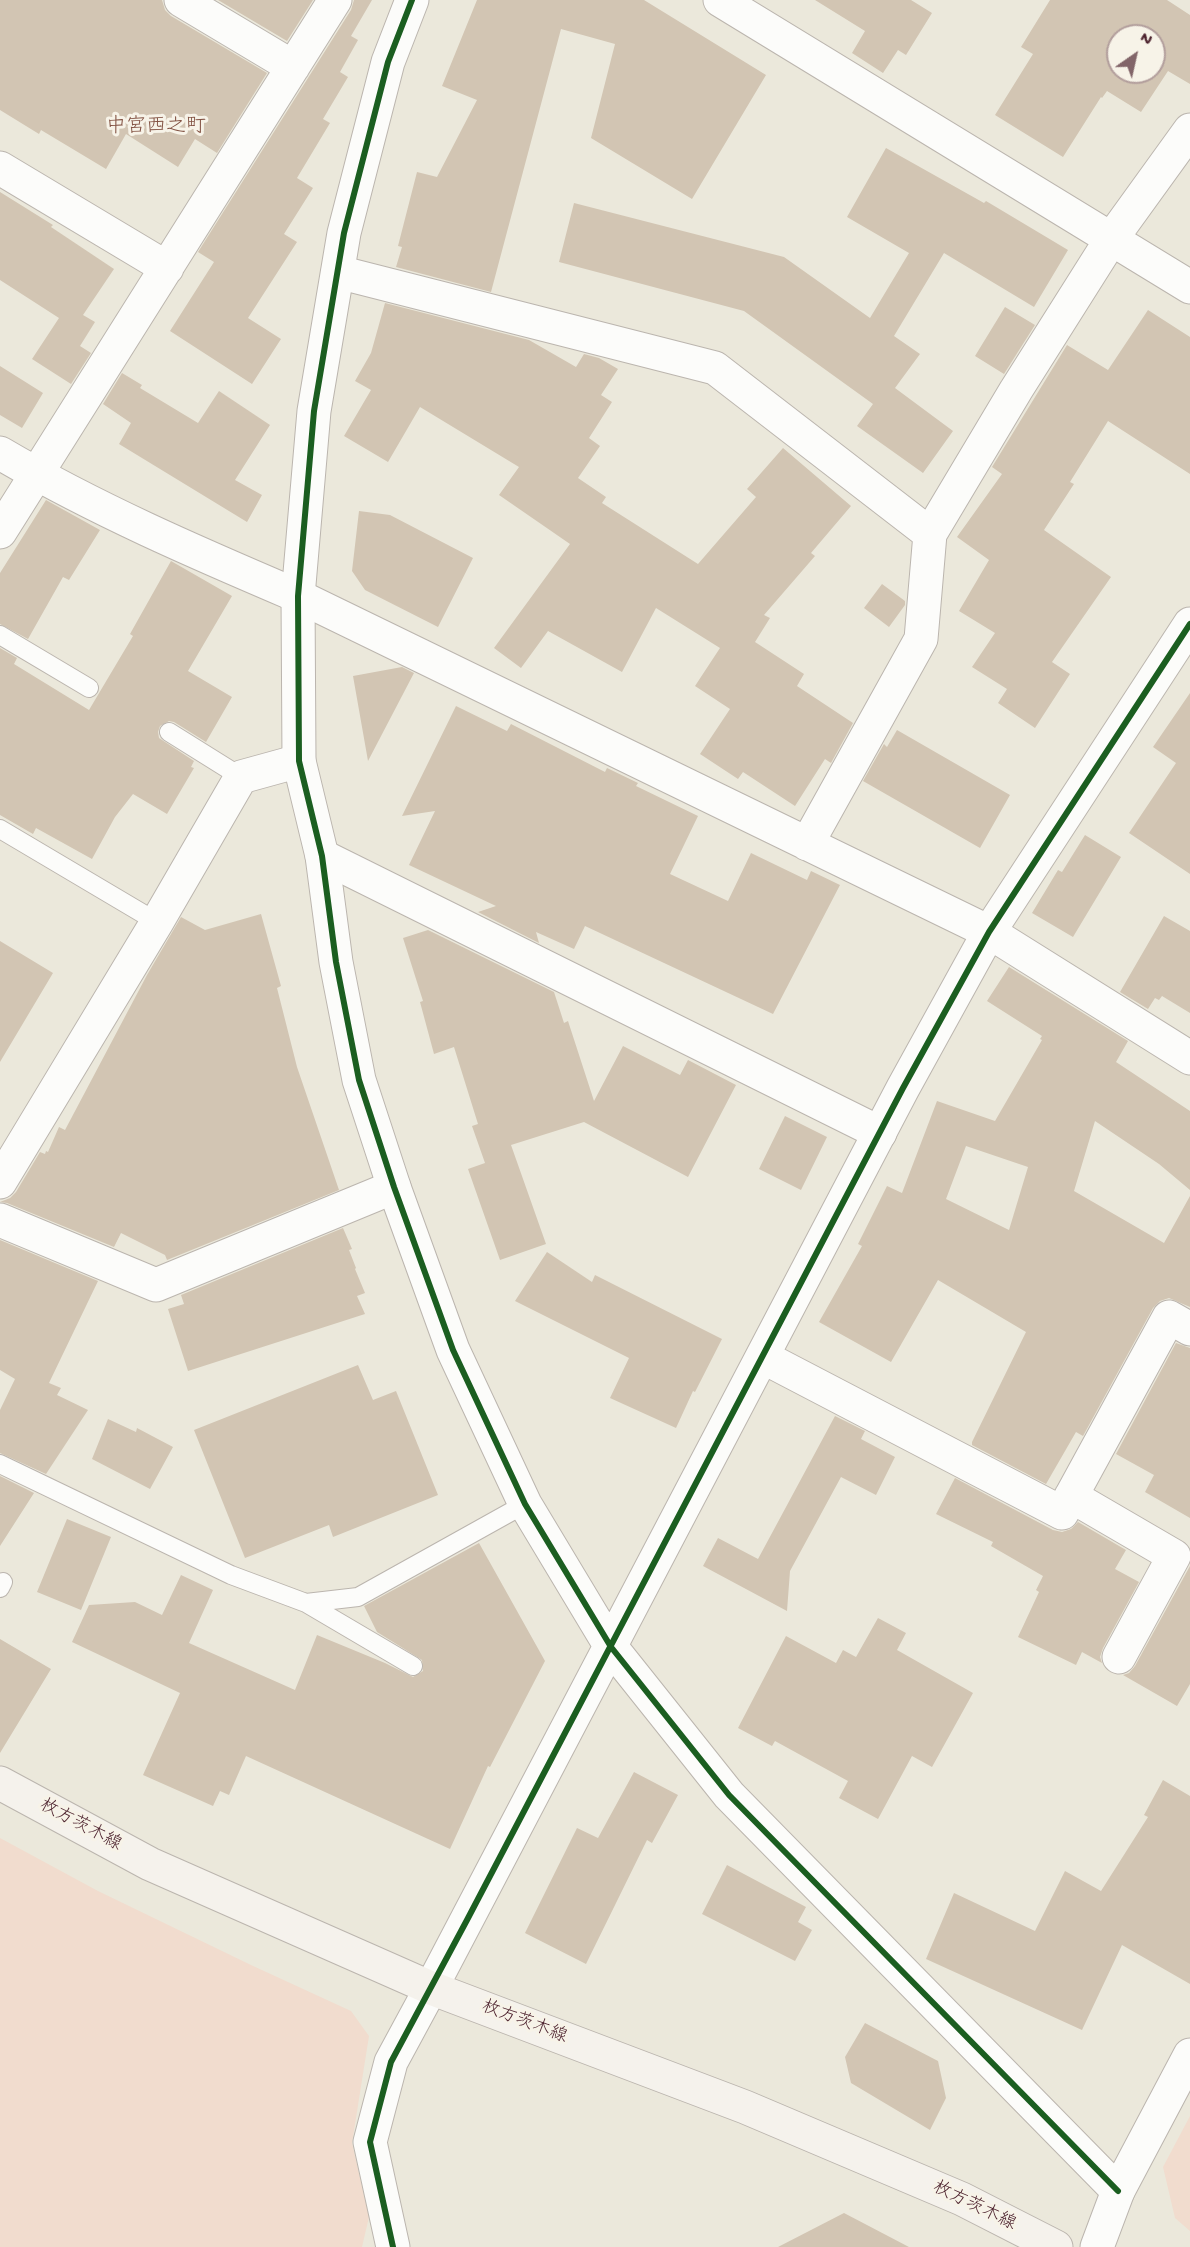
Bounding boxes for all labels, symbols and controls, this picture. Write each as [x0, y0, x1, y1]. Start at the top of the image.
north arrow [1106, 24, 1166, 84]
text: N [1136, 30, 1155, 51]
district label: 中宮西之町 [106, 116, 206, 140]
street label: 枚方茨木線 [35, 1795, 125, 1857]
street label: 枚方茨木線 [478, 1997, 570, 2049]
street label: 枚方茨木線 [929, 2178, 1019, 2236]

